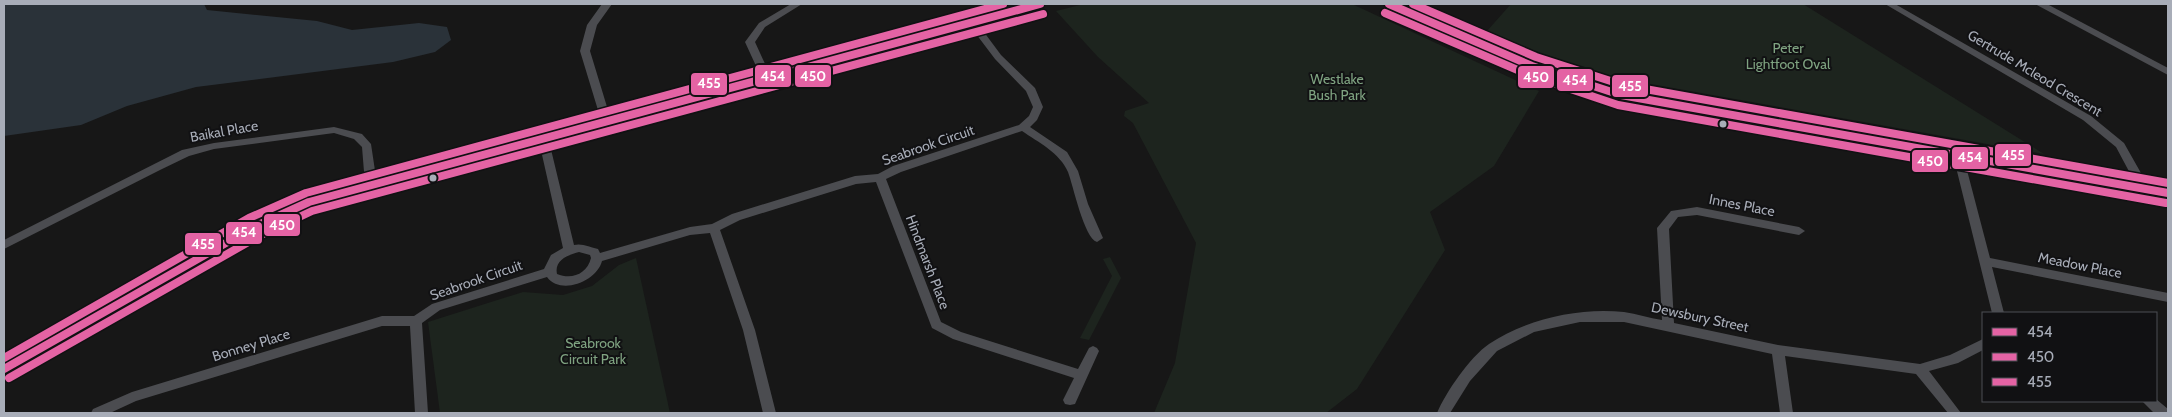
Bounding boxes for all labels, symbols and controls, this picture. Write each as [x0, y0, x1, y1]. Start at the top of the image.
street label: Gertrude Mcleod Crescent [1965, 26, 2106, 120]
park label: Peter Lightfoot Oval [1746, 39, 1831, 73]
line badge: 454 [754, 64, 792, 88]
line badge: 450 [794, 64, 832, 88]
line badge: 450 [1517, 65, 1555, 89]
text: 454 [761, 67, 785, 85]
text: 450 [800, 67, 826, 85]
text: 450 [1523, 68, 1549, 86]
line badge: 454 [1556, 68, 1594, 92]
park label: Westlake Bush Park [1308, 70, 1366, 104]
text: 454 [1563, 71, 1587, 89]
line badge: 455 [690, 72, 728, 96]
text: 455 [697, 74, 721, 92]
line badge: 455 [1611, 74, 1649, 98]
text: 455 [1618, 77, 1642, 95]
street label: Baikal Place [189, 116, 259, 146]
unlabelled marker [1718, 119, 1728, 129]
street label: Seabrook Circuit [879, 121, 977, 169]
line badge: 455 [1994, 143, 2032, 167]
line badge: 454 [1951, 146, 1989, 170]
text: 455 [2001, 146, 2025, 164]
text: 454 [1958, 148, 1982, 166]
line badge: 450 [1911, 149, 1949, 173]
text: 450 [1917, 152, 1943, 170]
unlabelled marker [428, 173, 438, 183]
street label: Innes Place [1708, 190, 1776, 220]
street label: Hindmarsh Place [902, 212, 954, 312]
line badge: 450 [263, 213, 301, 237]
text: 450 [269, 216, 295, 234]
line badge: 454 [225, 221, 263, 245]
text: 454 [232, 223, 256, 241]
line badge: 455 [184, 232, 222, 256]
text: 455 [191, 235, 215, 253]
street label: Meadow Place [2036, 248, 2124, 282]
street label: Seabrook Circuit [427, 256, 525, 304]
street label: Dewsbury Street [1650, 298, 1751, 336]
legend [1982, 312, 2157, 402]
text: 454 [2027, 323, 2053, 341]
street label: Bonney Place [210, 325, 292, 365]
park label: Seabrook Circuit Park [560, 334, 627, 368]
text: 450 [2027, 348, 2054, 366]
text: 455 [2027, 373, 2052, 391]

